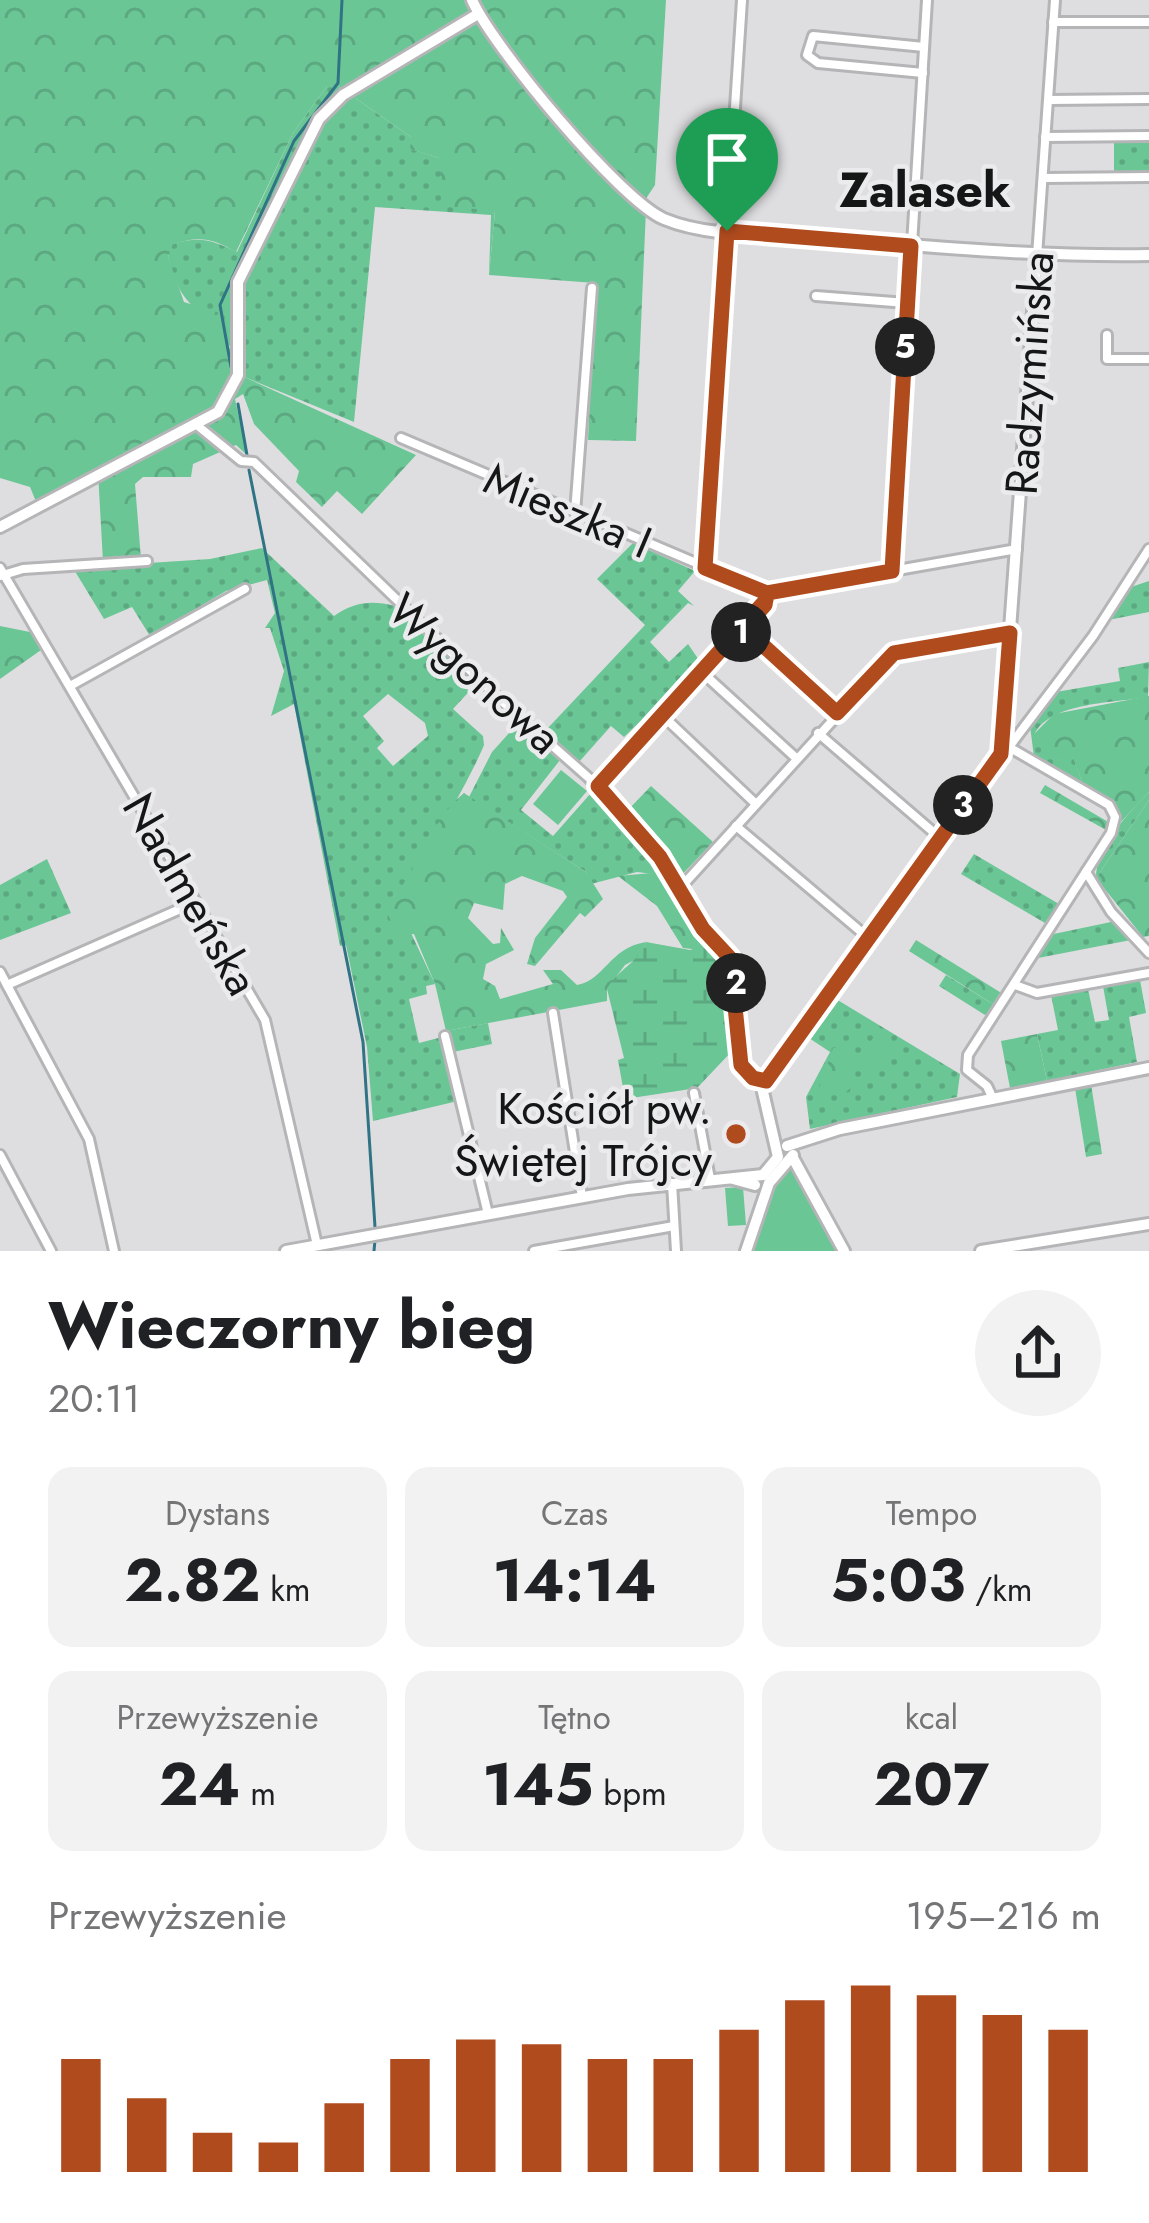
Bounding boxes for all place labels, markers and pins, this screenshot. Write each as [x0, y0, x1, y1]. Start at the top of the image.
pin [676, 108, 778, 231]
pin: 5 [875, 317, 935, 377]
pin: 1 [711, 602, 771, 662]
pin: 3 [933, 775, 993, 835]
pin: 2 [706, 953, 766, 1013]
place label: Kościół pw. Świętej Trójcy [454, 1076, 712, 1193]
marker: Kościół pw. Świętej Trójcy [723, 1121, 749, 1147]

